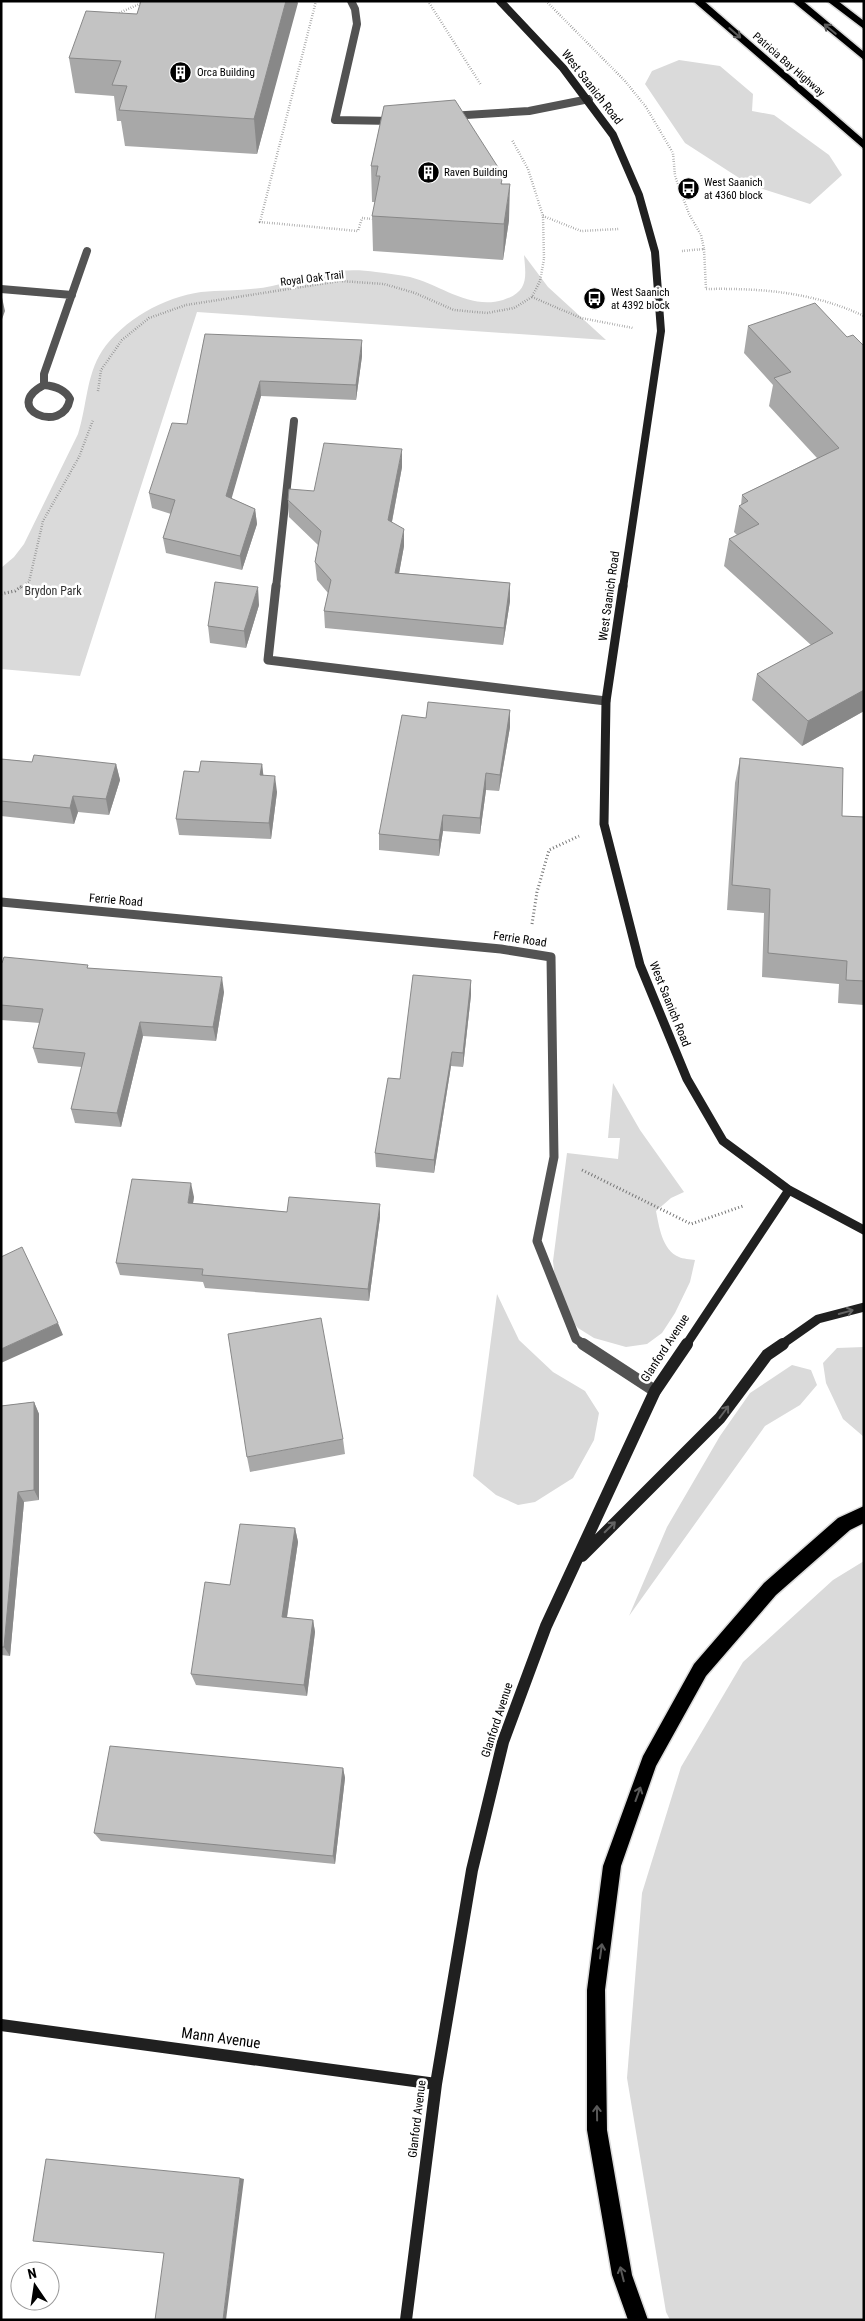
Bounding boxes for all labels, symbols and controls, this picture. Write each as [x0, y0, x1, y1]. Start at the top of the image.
one-way arrow [824, 24, 837, 35]
one-way arrow [728, 28, 741, 39]
street label: Patricia Bay Highway [750, 30, 828, 99]
street label: West Saanich Road [559, 47, 626, 127]
building icon: Orca Building [169, 60, 193, 84]
place label: Orca Building [197, 66, 255, 79]
building icon: Raven Building [416, 160, 440, 184]
place label: Raven Building [444, 166, 508, 179]
bus stop icon: West Saanich at 4360 block [676, 176, 700, 200]
place label: West Saanich at 4360 block [704, 176, 763, 202]
street label: Royal Oak Trail [279, 268, 345, 289]
bus stop icon: West Saanich at 4392 block [583, 286, 607, 310]
place label: West Saanich at 4392 block [611, 286, 670, 312]
street label: West Saanich Road [596, 550, 622, 642]
park label: Brydon Park [24, 584, 82, 598]
street label: Ferrie Road [89, 891, 143, 909]
street label: Ferrie Road [492, 928, 548, 950]
street label: West Saanich Road [646, 959, 694, 1049]
one-way arrow [838, 1307, 854, 1316]
street label: Glanford Avenue [638, 1311, 692, 1385]
one-way arrow [719, 1406, 730, 1419]
one-way arrow [604, 1521, 616, 1533]
street label: Glanford Avenue [478, 1680, 516, 1759]
one-way arrow [634, 1787, 643, 1802]
one-way arrow [596, 1943, 606, 1959]
street label: Mann Avenue [180, 2024, 262, 2052]
street label: Glanford Avenue [405, 2079, 429, 2159]
one-way arrow [592, 2106, 602, 2122]
north arrow [10, 2261, 60, 2311]
text: N [26, 2265, 38, 2282]
one-way arrow [617, 2266, 626, 2282]

